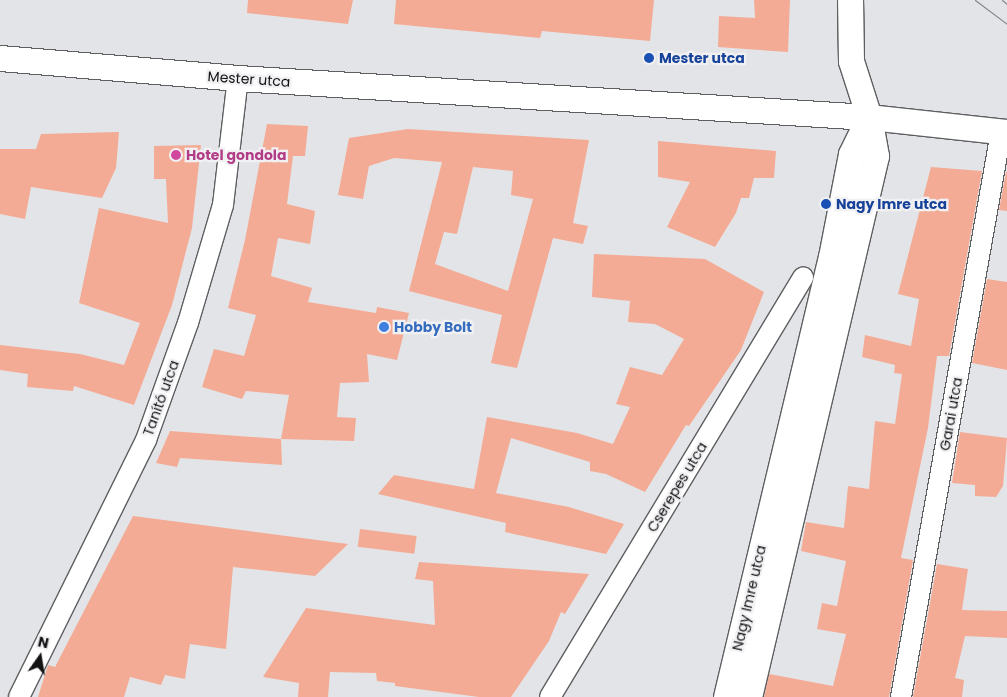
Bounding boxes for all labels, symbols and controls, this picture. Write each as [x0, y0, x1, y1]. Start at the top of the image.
place label: Mester utca [659, 50, 745, 66]
marker: Mester utca [643, 52, 655, 64]
street label: Mester utca [207, 68, 291, 90]
place label: Hotel gondola [186, 147, 286, 163]
marker: Hotel gondola [170, 149, 182, 161]
place label: Nagy Imre utca [836, 196, 947, 212]
marker: Nagy Imre utca [820, 198, 832, 210]
place label: Hobby Bolt [394, 319, 472, 335]
marker: Hobby Bolt [378, 321, 390, 333]
street label: Tanító utca [140, 358, 182, 438]
street label: Garai utca [936, 376, 966, 452]
street label: Cserepes utca [644, 439, 710, 535]
street label: Nagy Imre utca [729, 544, 769, 652]
text: N [36, 631, 51, 653]
north arrow [15, 632, 65, 682]

